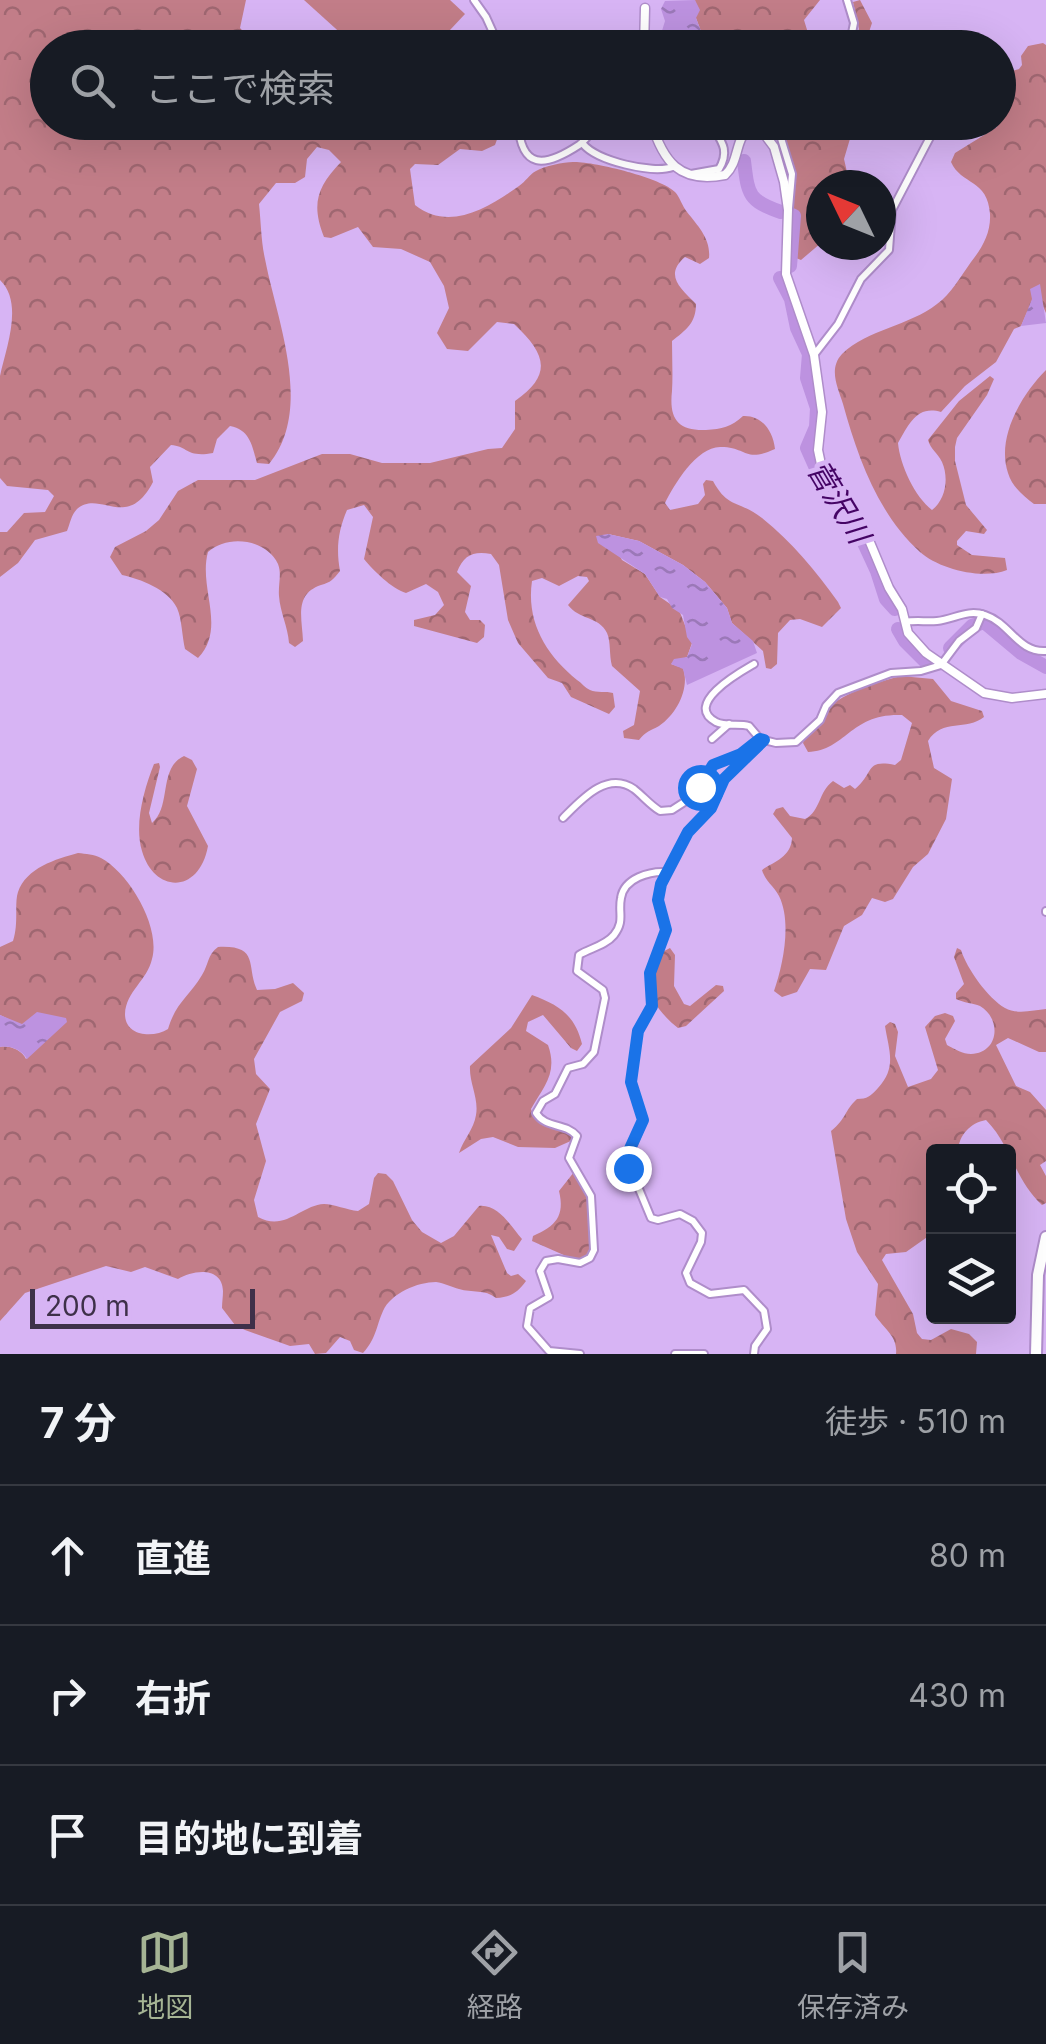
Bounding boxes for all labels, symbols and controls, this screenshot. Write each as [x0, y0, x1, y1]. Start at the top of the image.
search box [30, 30, 1016, 140]
icon: search [65, 58, 120, 113]
text: ここで検索 [145, 65, 335, 111]
north arrow [806, 170, 896, 260]
water label: 菅沢川 [800, 454, 879, 552]
route start [678, 765, 724, 811]
map controls [926, 1144, 1016, 1324]
button: locate [926, 1144, 1016, 1234]
route end [606, 1146, 652, 1192]
button: layers [926, 1234, 1016, 1324]
scale bar [30, 1284, 255, 1328]
text: 200 m [45, 1289, 130, 1323]
text: 7 分 [40, 1397, 116, 1448]
text: 徒歩 · 510 m [825, 1402, 1006, 1441]
icon: ahead [40, 1528, 95, 1583]
text: 直進 [135, 1535, 211, 1581]
text: 80 m [929, 1536, 1006, 1575]
icon: right [40, 1668, 95, 1723]
text: 右折 [135, 1675, 211, 1721]
text: 430 m [908, 1676, 1006, 1715]
icon: arrive [40, 1808, 95, 1863]
text: 目的地に到着 [135, 1815, 363, 1861]
tab: 地図 [137, 1925, 193, 2025]
tab: 経路 [467, 1925, 523, 2025]
tab: 保存済み [797, 1925, 909, 2025]

